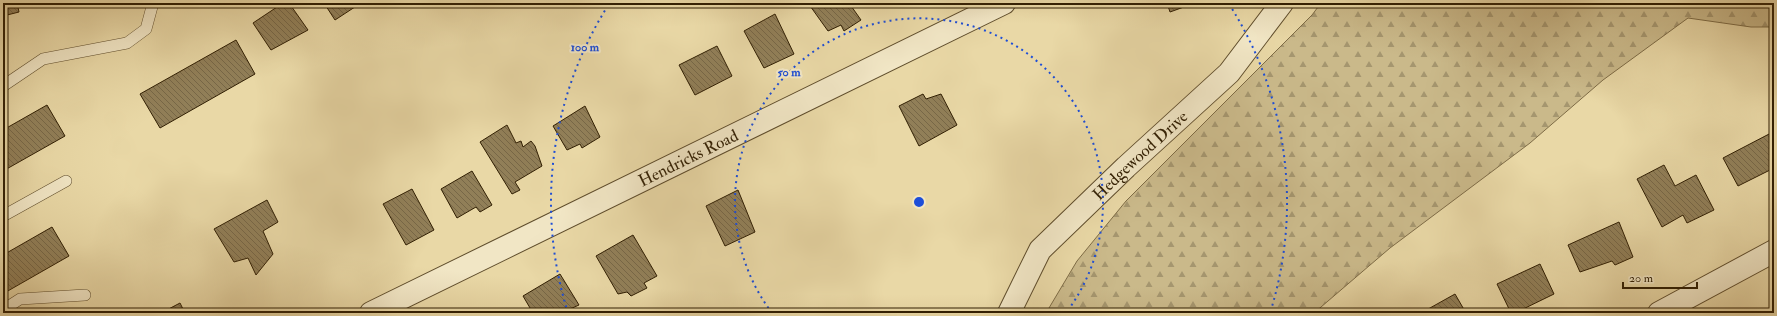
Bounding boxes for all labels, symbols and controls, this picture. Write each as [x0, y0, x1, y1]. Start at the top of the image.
text: 100 m [571, 40, 600, 55]
text: 50 m [777, 65, 801, 80]
street label: Hedgewood Drive [1088, 106, 1192, 205]
street label: Hendricks Road [635, 125, 742, 192]
centre of rings [912, 195, 926, 209]
scale bar [1623, 264, 1697, 290]
text: 20 m [1629, 271, 1654, 286]

